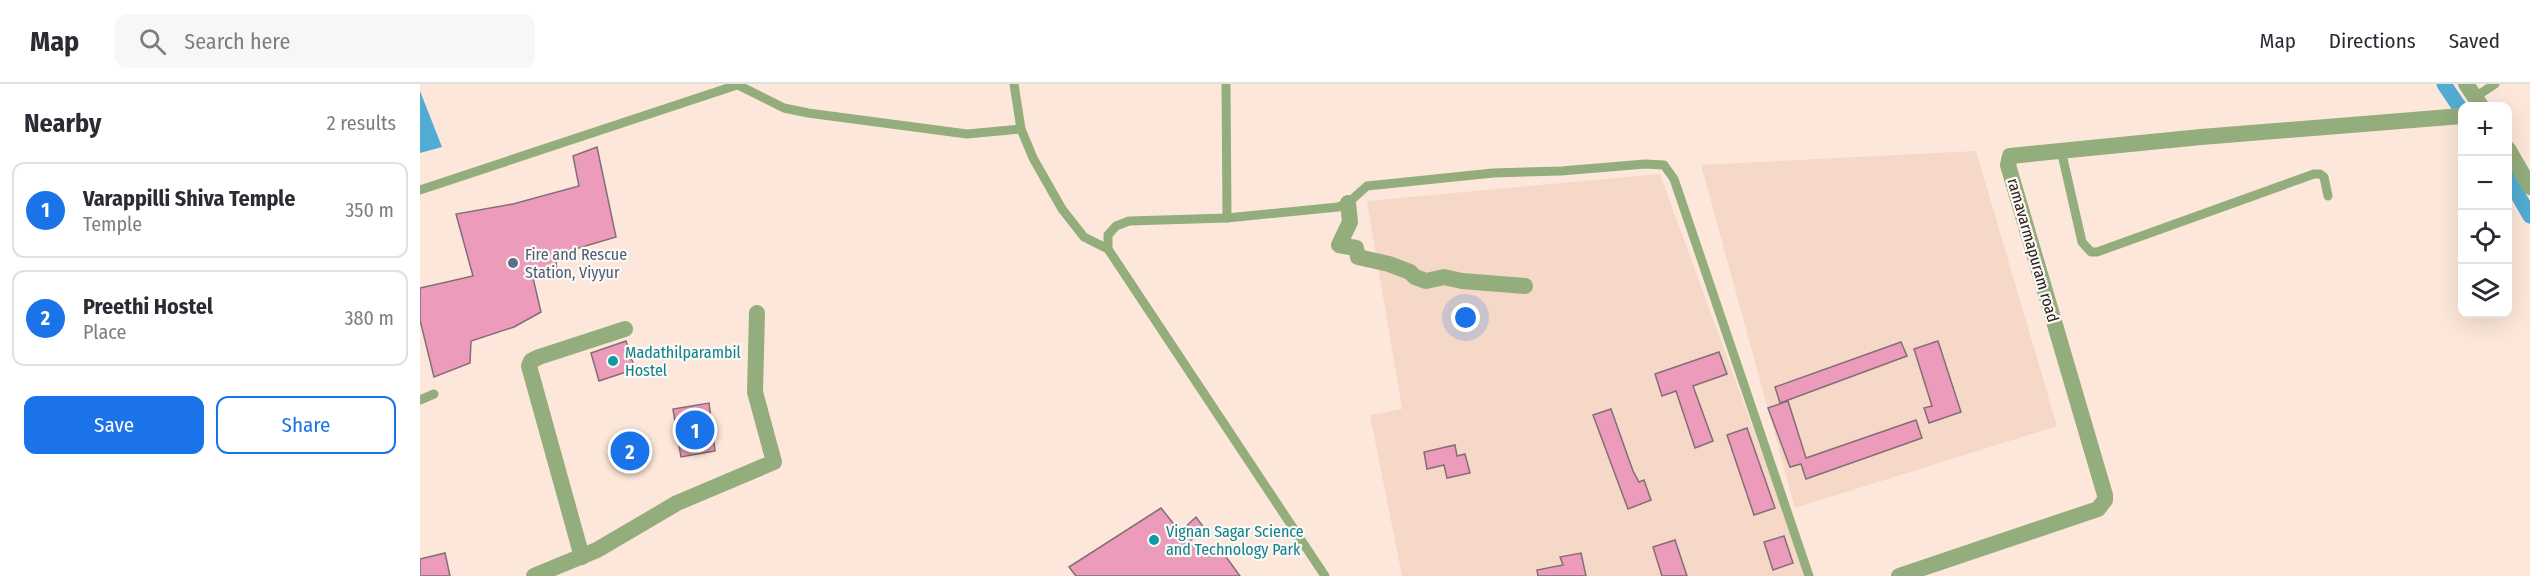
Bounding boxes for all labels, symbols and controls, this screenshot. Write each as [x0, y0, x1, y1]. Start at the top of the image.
search box [115, 14, 535, 68]
text: Map [30, 25, 79, 58]
icon: search [136, 25, 169, 58]
text: Search here [184, 28, 290, 55]
text: Map [2259, 28, 2296, 54]
text: Directions [2329, 28, 2416, 54]
text: Saved [2449, 28, 2500, 54]
map controls [2458, 102, 2512, 318]
button: + [2458, 102, 2512, 156]
text: Nearby [24, 108, 101, 139]
text: 2 results [327, 111, 396, 135]
button: − [2458, 156, 2512, 210]
street label: ramavarmapuram road [2003, 176, 2063, 324]
text: Varappilli Shiva Temple [83, 185, 295, 212]
text: 1 [41, 198, 50, 222]
text: 350 m [345, 198, 394, 222]
button: locate [2458, 210, 2512, 264]
text: Temple [83, 212, 142, 236]
place label: Fire and Rescue Station, Viyyur [525, 245, 627, 282]
marker: Fire and Rescue Station, Viyyur [506, 256, 520, 270]
button: layers [2458, 264, 2512, 318]
text: Preethi Hostel [83, 293, 213, 320]
your location [1451, 303, 1480, 332]
text: 2 [41, 306, 50, 330]
text: 380 m [344, 306, 394, 330]
text: Place [83, 320, 126, 344]
place label: Madathilparambil Hostel [625, 343, 741, 380]
marker: Madathilparambil Hostel [606, 354, 620, 368]
button: Save [24, 396, 204, 454]
button: Share [216, 396, 396, 454]
pin: 1 [676, 408, 714, 452]
pin: 2 [610, 428, 650, 473]
place label: Vignan Sagar Science and Technology Park [1166, 522, 1304, 559]
marker: Vignan Sagar Science and Technology Park [1147, 533, 1161, 547]

